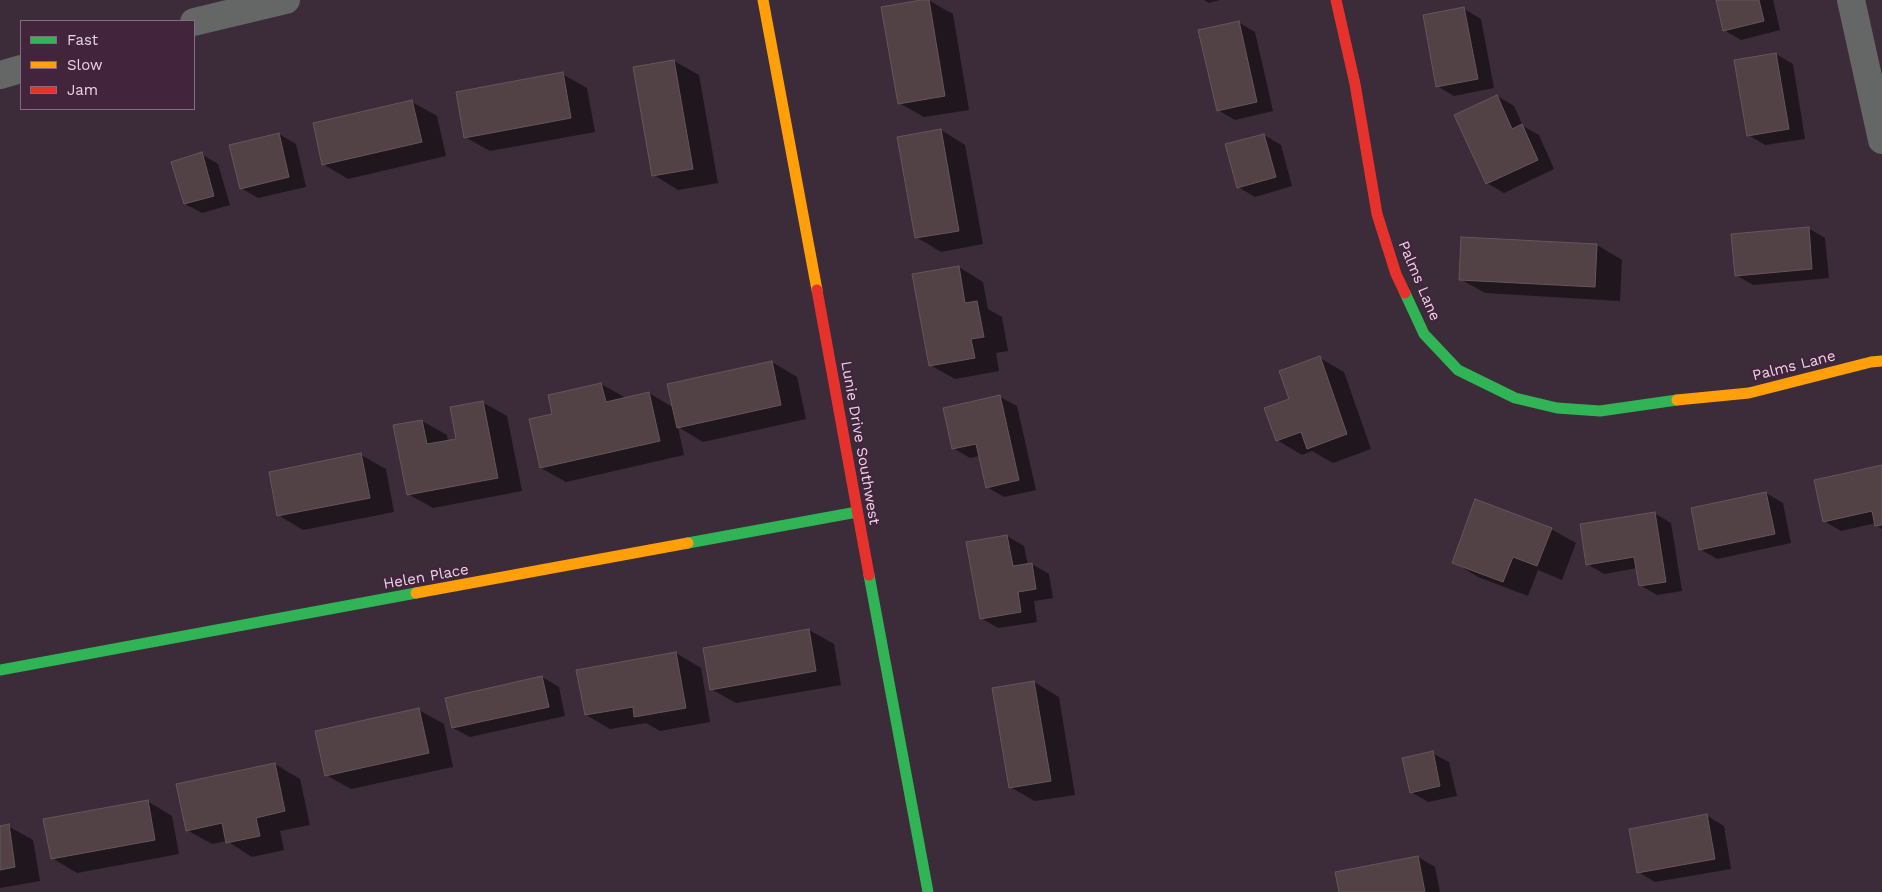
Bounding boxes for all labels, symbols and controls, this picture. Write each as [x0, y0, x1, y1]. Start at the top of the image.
legend [20, 20, 195, 110]
text: Fast [67, 31, 98, 49]
text: Slow [67, 56, 103, 74]
text: Jam [67, 81, 98, 99]
street label: Palms Lane [1394, 238, 1444, 324]
street label: Palms Lane [1751, 347, 1837, 385]
street label: Lunie Drive Southwest [837, 360, 883, 526]
street label: Helen Place [382, 561, 470, 593]

